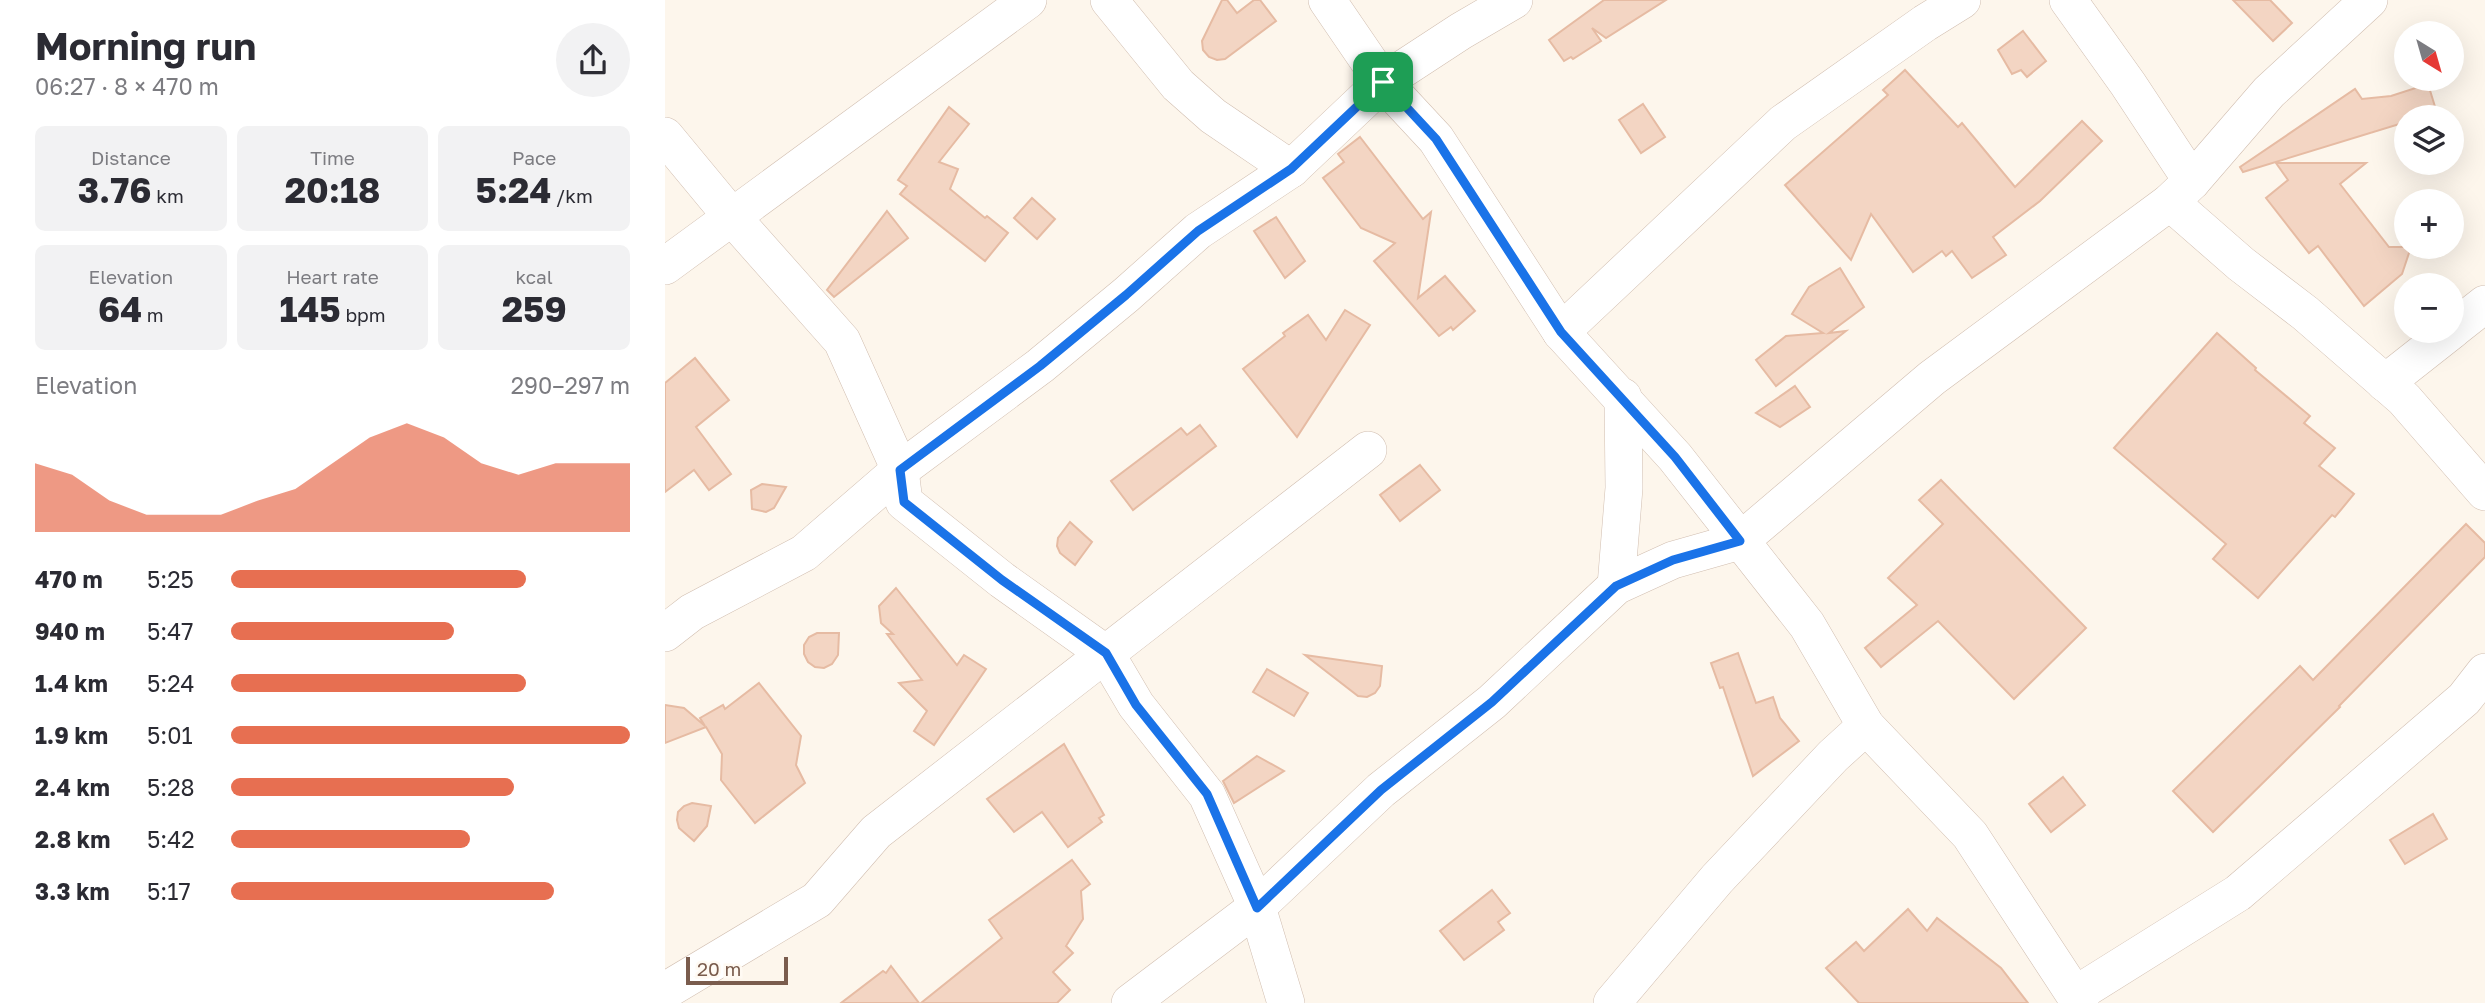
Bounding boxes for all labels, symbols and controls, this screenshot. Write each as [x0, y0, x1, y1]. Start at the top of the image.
north arrow [2394, 21, 2464, 91]
map controls [2394, 21, 2464, 343]
text: Morning run [35, 23, 256, 68]
button: share [556, 23, 630, 97]
pin [1353, 52, 1413, 112]
icon: arrive [1364, 63, 1402, 101]
text: 06:27 · 8 × 470 m [35, 72, 219, 100]
button: layers [2394, 105, 2464, 175]
text: Distance [91, 146, 171, 169]
text: Time [310, 146, 355, 169]
text: Pace [512, 146, 556, 169]
text: 3.76 [78, 169, 152, 211]
text: 20:18 [285, 169, 380, 211]
text: 5:24 [476, 169, 551, 211]
text: km [152, 184, 184, 207]
text: /km [551, 184, 593, 207]
button: + [2394, 189, 2464, 259]
text: Elevation [89, 265, 173, 288]
text: Heart rate [286, 265, 379, 288]
text: kcal [515, 265, 553, 288]
button: − [2394, 273, 2464, 343]
text: 64 [98, 288, 142, 330]
text: 145 [279, 288, 341, 330]
text: 259 [502, 288, 567, 330]
text: m [142, 303, 164, 326]
text: bpm [341, 303, 386, 326]
text: Elevation [35, 371, 137, 399]
text: 290–297 m [511, 371, 630, 399]
text: 470 m [35, 565, 103, 593]
text: 5:25 [147, 565, 194, 593]
text: 940 m [35, 617, 105, 645]
text: 5:47 [147, 617, 193, 645]
text: 1.4 km [35, 669, 108, 697]
text: 5:24 [147, 669, 195, 697]
text: 1.9 km [35, 721, 108, 749]
text: 5:01 [147, 721, 193, 749]
text: 2.4 km [35, 773, 110, 801]
text: 5:28 [147, 773, 195, 801]
text: 2.8 km [35, 825, 110, 853]
text: 5:42 [147, 825, 195, 853]
text: 3.3 km [35, 877, 110, 905]
text: 5:17 [147, 877, 191, 905]
scale bar [686, 954, 787, 986]
text: 20 m [697, 957, 741, 980]

